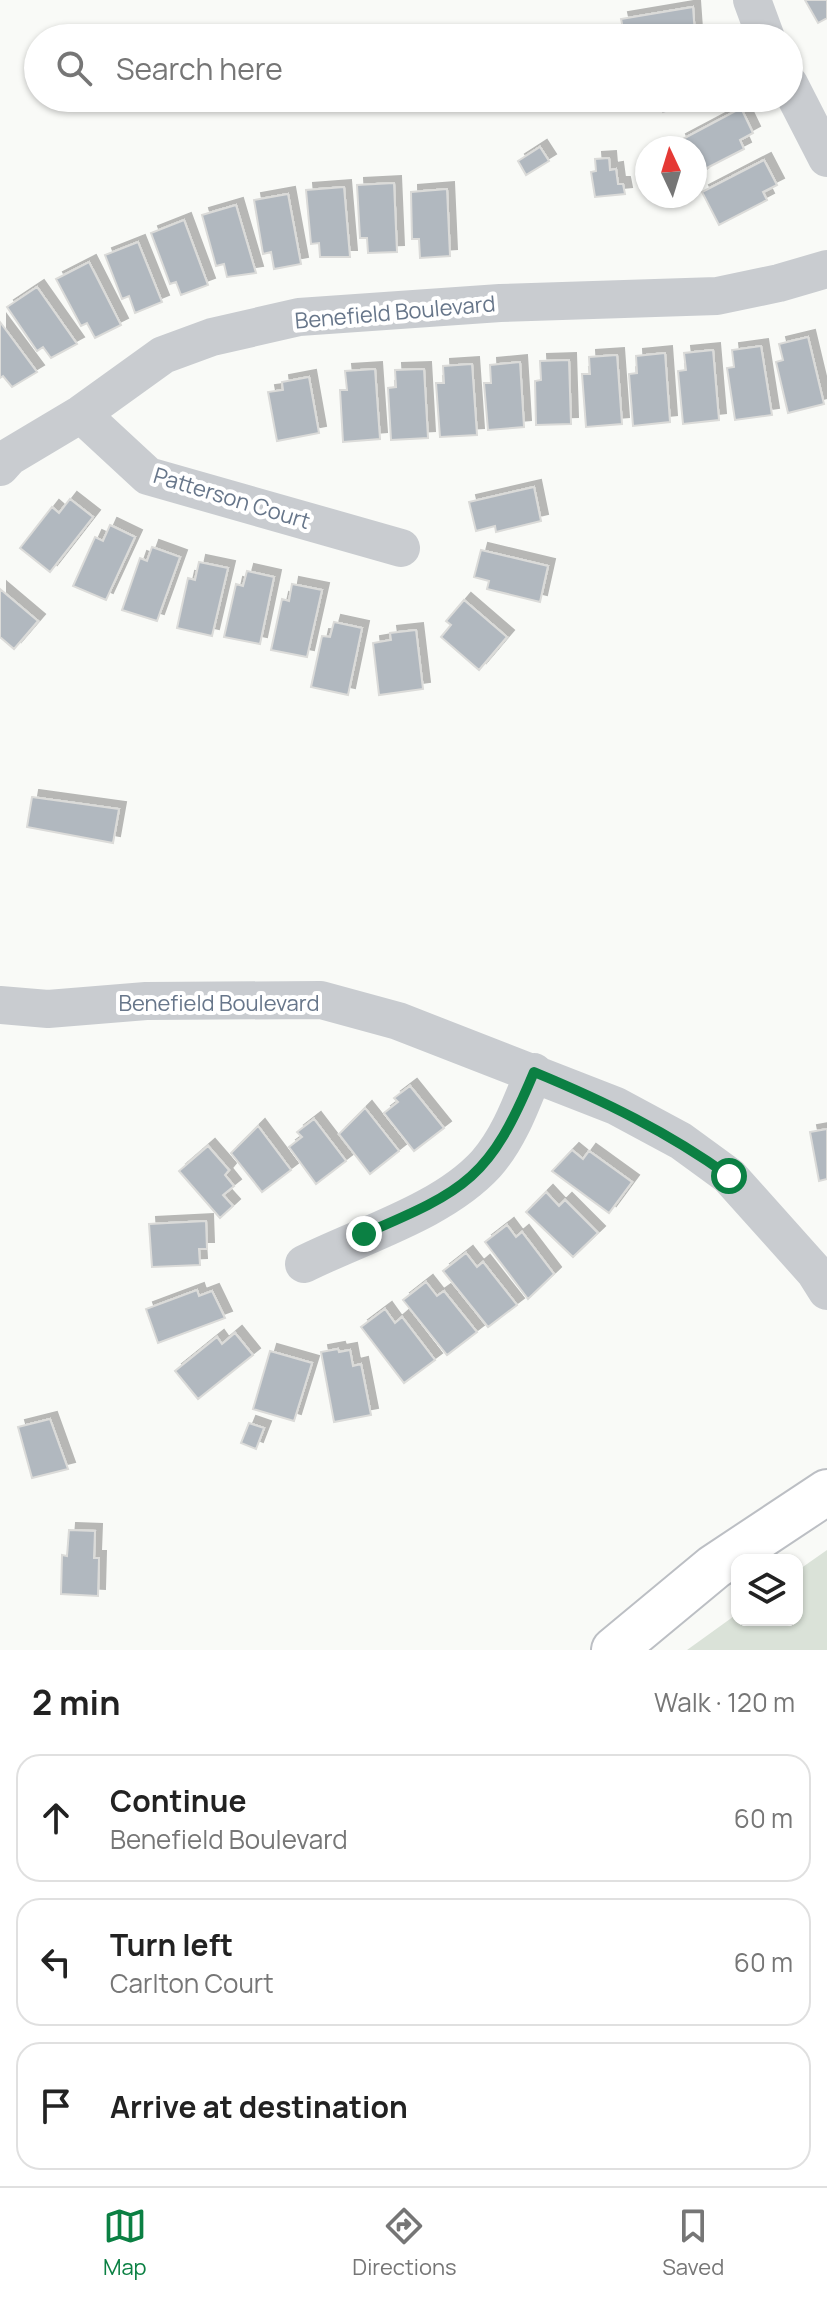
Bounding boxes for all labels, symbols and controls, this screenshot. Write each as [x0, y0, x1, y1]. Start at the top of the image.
search box [24, 24, 803, 112]
icon: search [52, 46, 96, 90]
text: Search here [116, 48, 283, 89]
north arrow [635, 136, 707, 208]
street label: Benefield Boulevard [293, 288, 497, 336]
street label: Patterson Court [150, 460, 314, 536]
street label: Benefield Boulevard [118, 988, 320, 1018]
route start [711, 1158, 747, 1194]
route end [346, 1216, 382, 1252]
map controls [731, 1554, 803, 1626]
button: layers [731, 1554, 803, 1626]
text: 2 min [32, 1679, 120, 1725]
text: Walk · 120 m [654, 1684, 795, 1720]
text: Continue [110, 1780, 246, 1821]
icon: ahead [34, 1796, 78, 1840]
text: 60 m [734, 1800, 793, 1836]
text: Benefield Boulevard [110, 1821, 348, 1857]
text: Turn left [110, 1924, 233, 1965]
icon: left [34, 1940, 78, 1984]
text: 60 m [734, 1944, 793, 1980]
text: Carlton Court [110, 1965, 274, 2001]
icon: arrive [34, 2084, 78, 2128]
text: Arrive at destination [110, 2086, 408, 2127]
tab: Map [103, 2204, 147, 2282]
tab: Directions [352, 2204, 457, 2282]
tab: Saved [662, 2204, 724, 2282]

